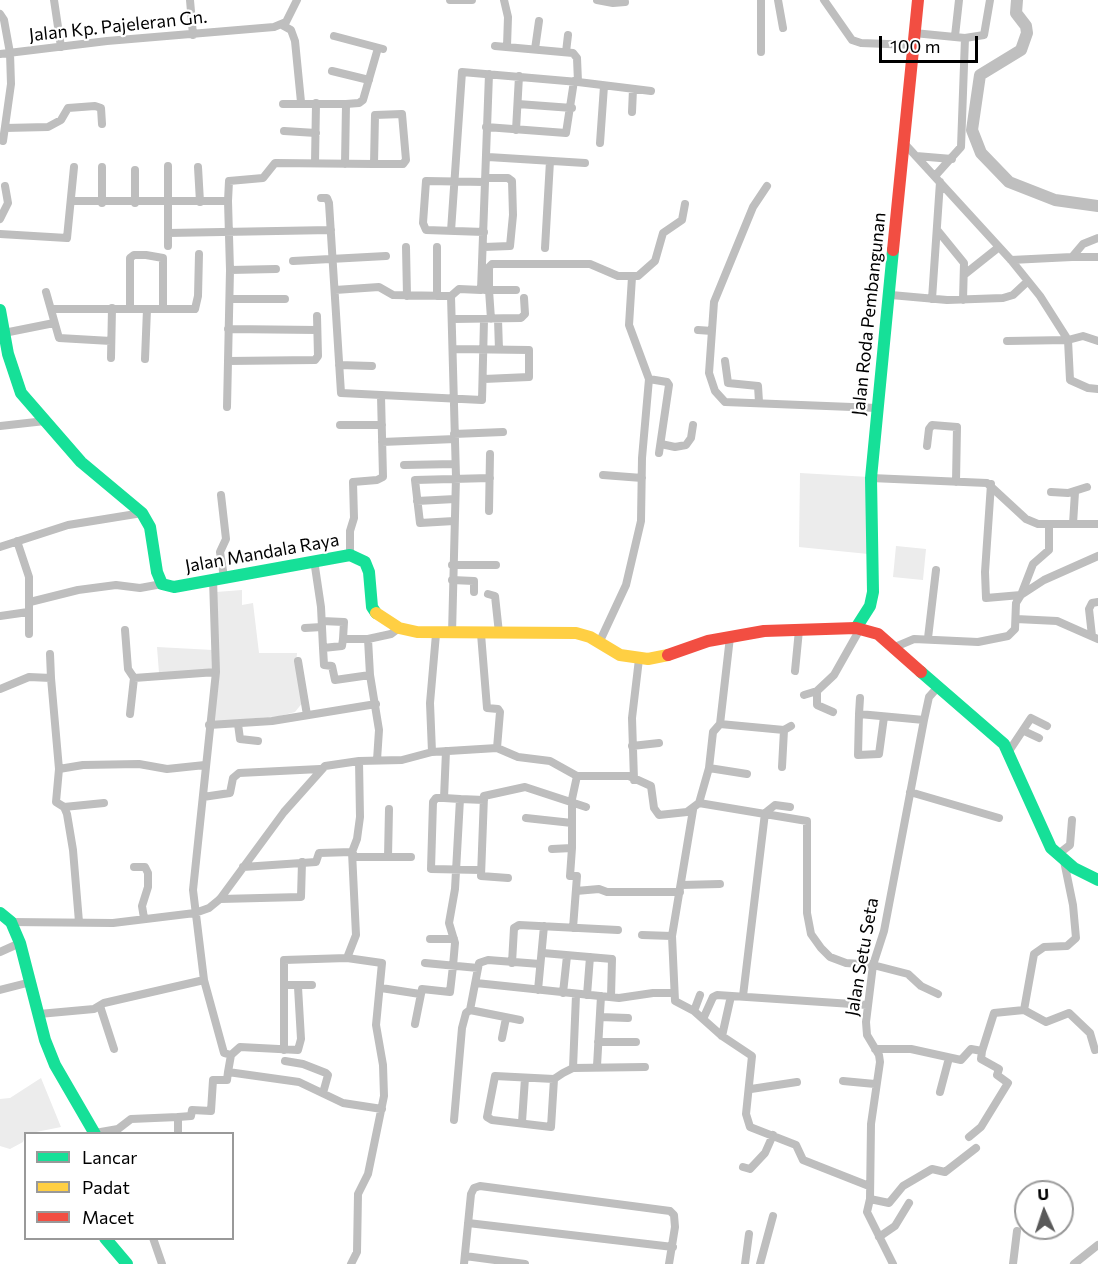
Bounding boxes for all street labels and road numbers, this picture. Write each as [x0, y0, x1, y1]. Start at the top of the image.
street label: Jalan Kp. Pajeleran Gn. [28, 6, 208, 46]
street label: Jalan Roda Pembangunan [848, 211, 890, 417]
street label: Jalan Mandala Raya [183, 529, 341, 577]
street label: Jalan Setu Seta [841, 896, 883, 1018]

